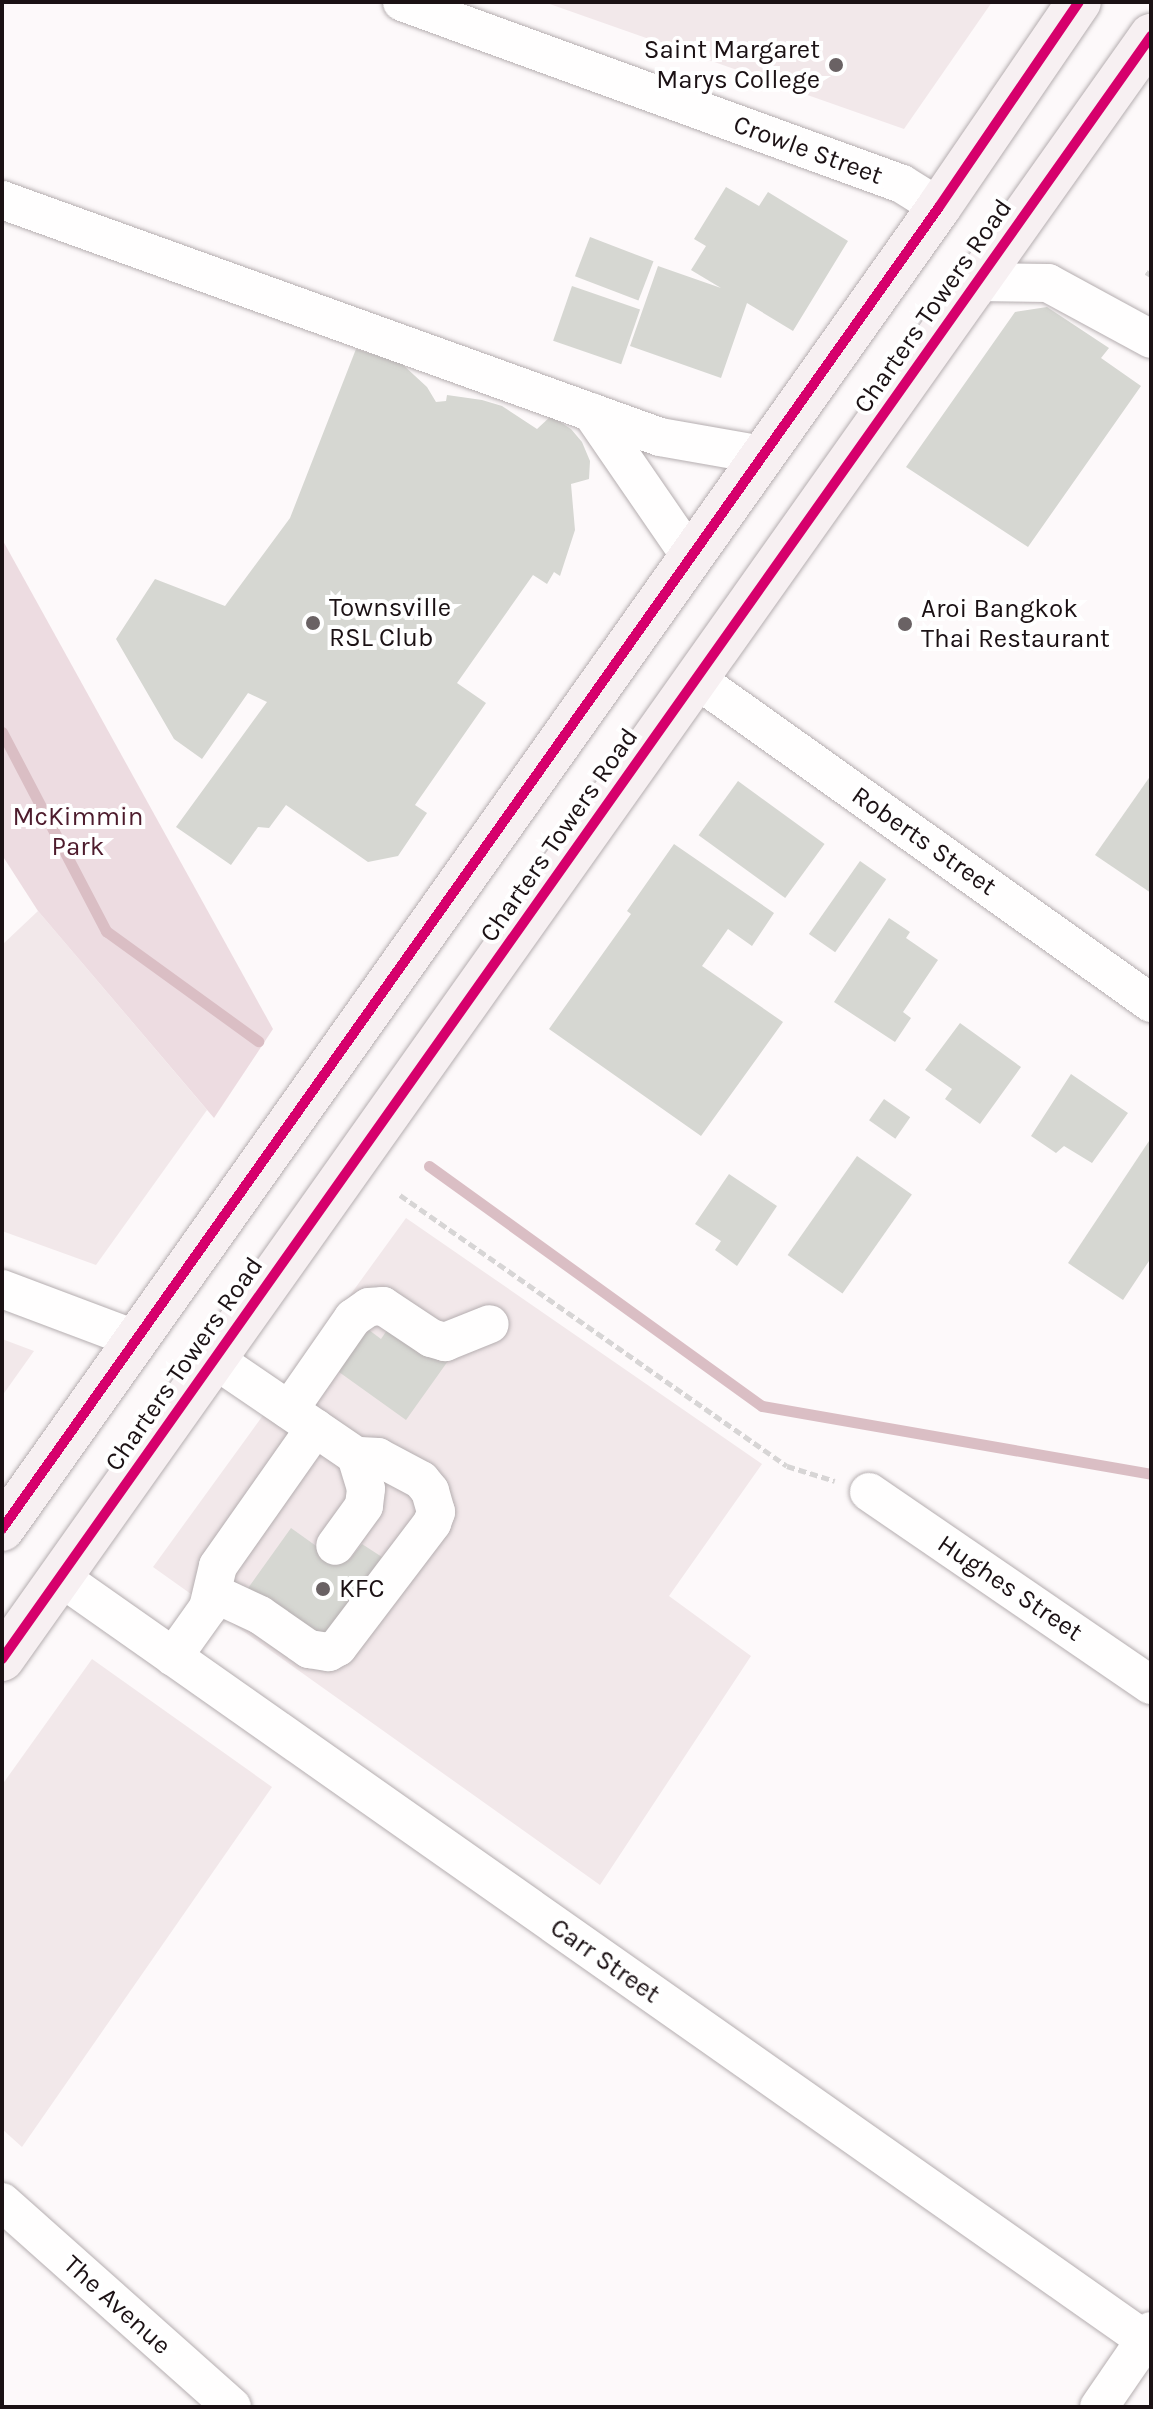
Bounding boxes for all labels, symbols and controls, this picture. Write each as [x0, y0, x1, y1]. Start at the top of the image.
place label: Saint Margaret Marys College [644, 34, 820, 96]
marker: Saint Margaret Marys College [827, 56, 845, 74]
street label: Crowle Street [729, 109, 887, 191]
street label: Charters Towers Road [847, 193, 1019, 419]
place label: Townsville RSL Club [329, 592, 451, 654]
place label: Aroi Bangkok Thai Restaurant [921, 593, 1110, 654]
marker: Townsville RSL Club [304, 614, 322, 632]
marker: Aroi Bangkok Thai Restaurant [896, 615, 914, 633]
street label: Charters Towers Road [473, 722, 645, 948]
street label: Roberts Street [846, 780, 1002, 902]
park label: McKimmin Park [12, 801, 144, 862]
street label: Charters Towers Road [98, 1251, 270, 1477]
street label: Hughes Street [932, 1528, 1088, 1648]
place label: KFC [339, 1573, 384, 1605]
marker: KFC [314, 1580, 332, 1598]
street label: Carr Street [544, 1912, 666, 2010]
street label: The Avenue [57, 2249, 177, 2361]

